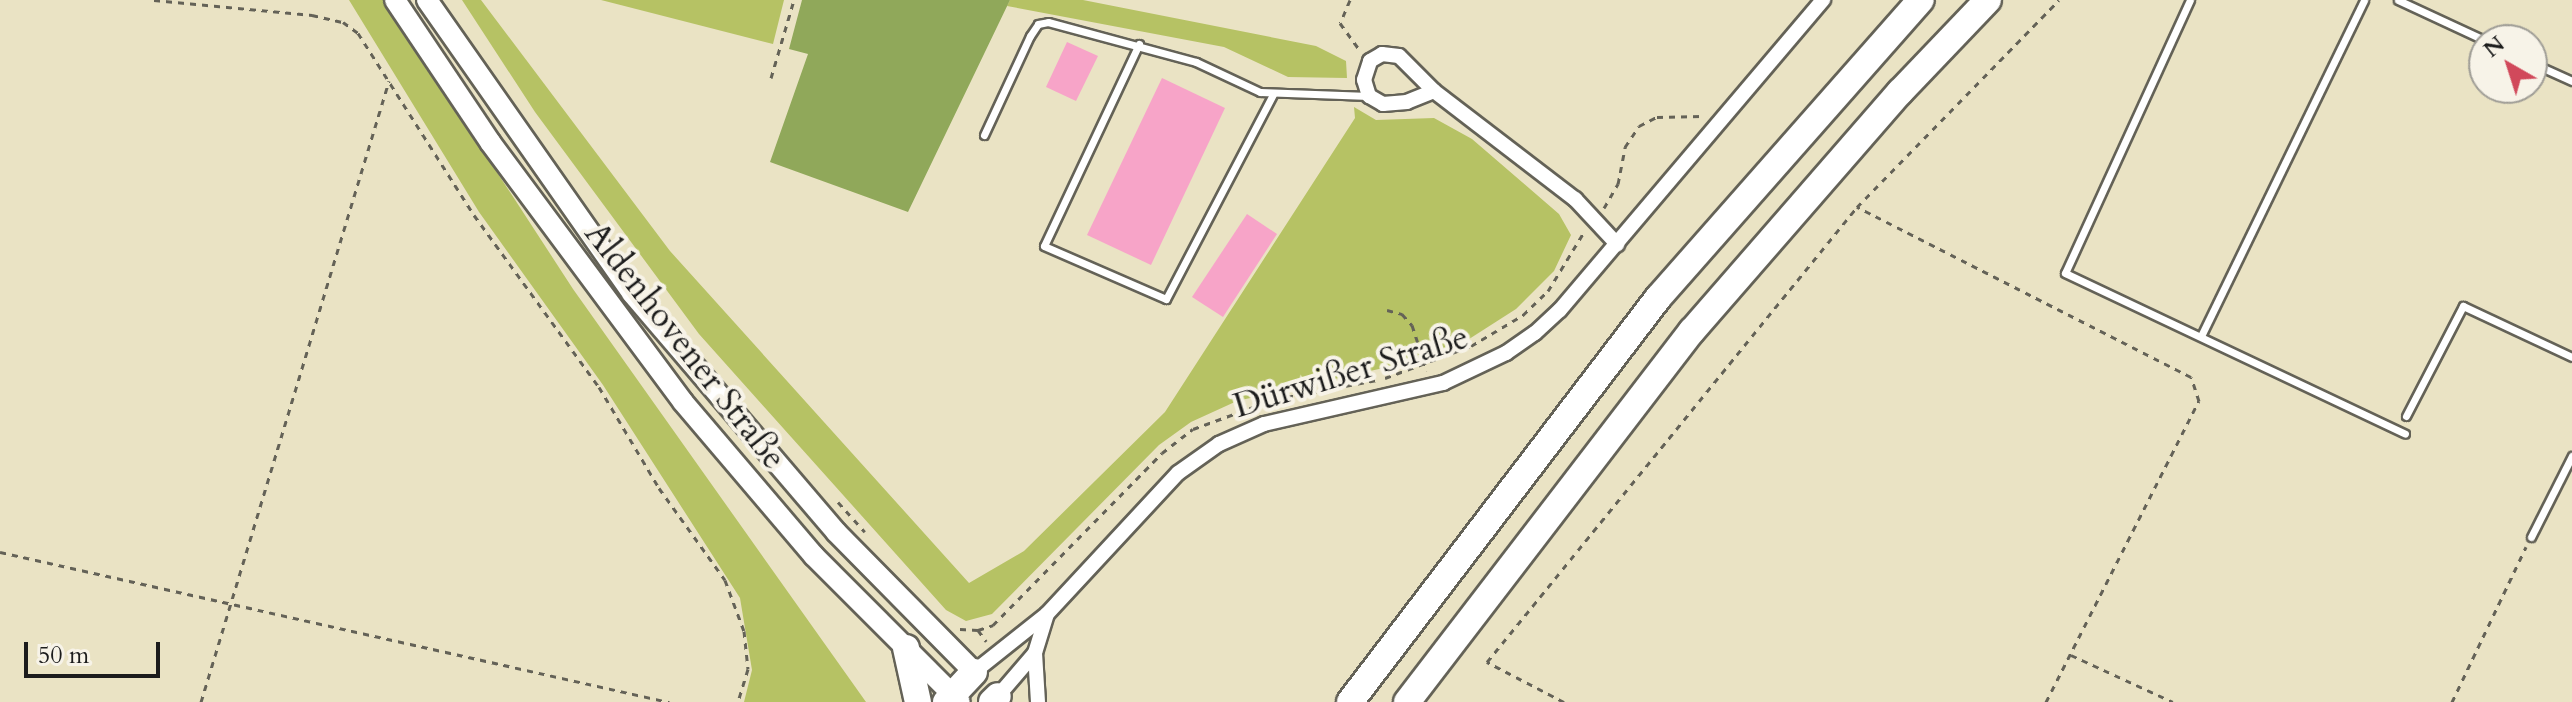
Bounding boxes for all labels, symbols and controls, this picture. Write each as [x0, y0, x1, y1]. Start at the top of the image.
north arrow [2468, 24, 2548, 104]
text: N [2477, 29, 2511, 65]
street label: Aldenhovener Straße [576, 214, 794, 478]
street label: Dürwißer Straße [1229, 317, 1473, 427]
scale bar [28, 626, 164, 676]
text: 50 m [38, 639, 89, 672]

